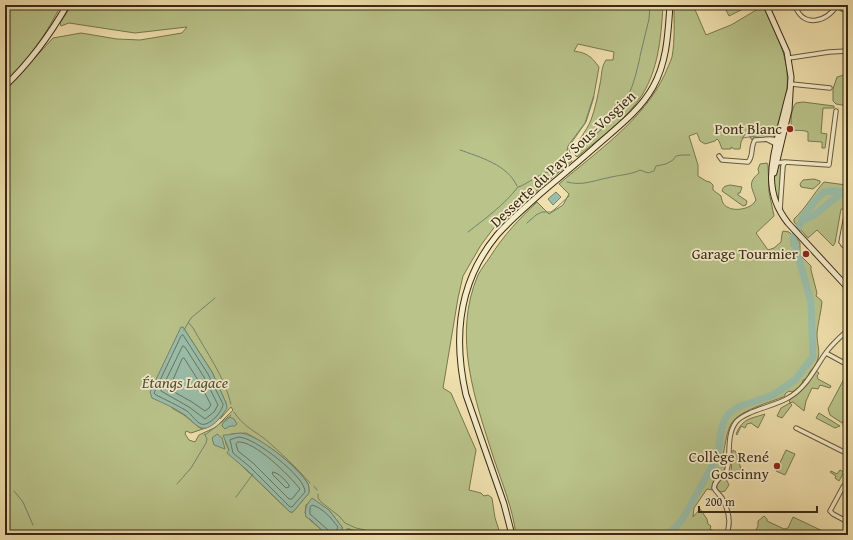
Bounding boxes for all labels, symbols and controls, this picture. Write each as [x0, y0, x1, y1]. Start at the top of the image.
street label: Desserte du Pays Sous-Vosgien [485, 85, 640, 232]
place label: Pont Blanc [714, 118, 782, 139]
marker: Pont Blanc [785, 124, 795, 134]
place label: Garage Tourmier [692, 243, 798, 264]
marker: Garage Tourmier [801, 249, 811, 259]
water label: Étangs Lagace [141, 370, 229, 394]
place label: Collège René Goscinny [689, 446, 770, 484]
marker: Collège René Goscinny [772, 461, 782, 471]
scale bar [699, 488, 817, 514]
text: 200 m [705, 493, 735, 510]

